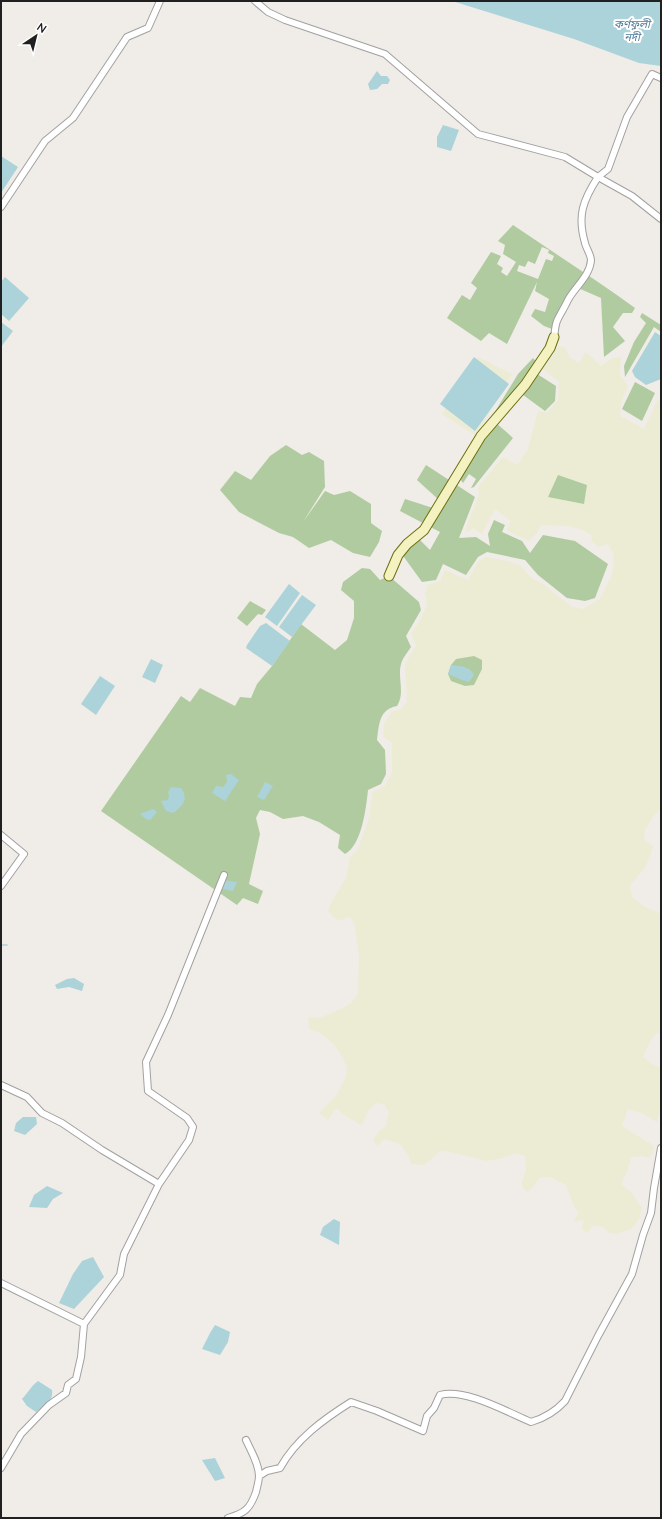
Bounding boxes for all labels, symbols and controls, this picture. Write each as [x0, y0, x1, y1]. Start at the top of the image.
north arrow [16, 16, 56, 56]
water label: কর্ণফুলী নদী [614, 17, 652, 43]
text: N [35, 20, 49, 35]

